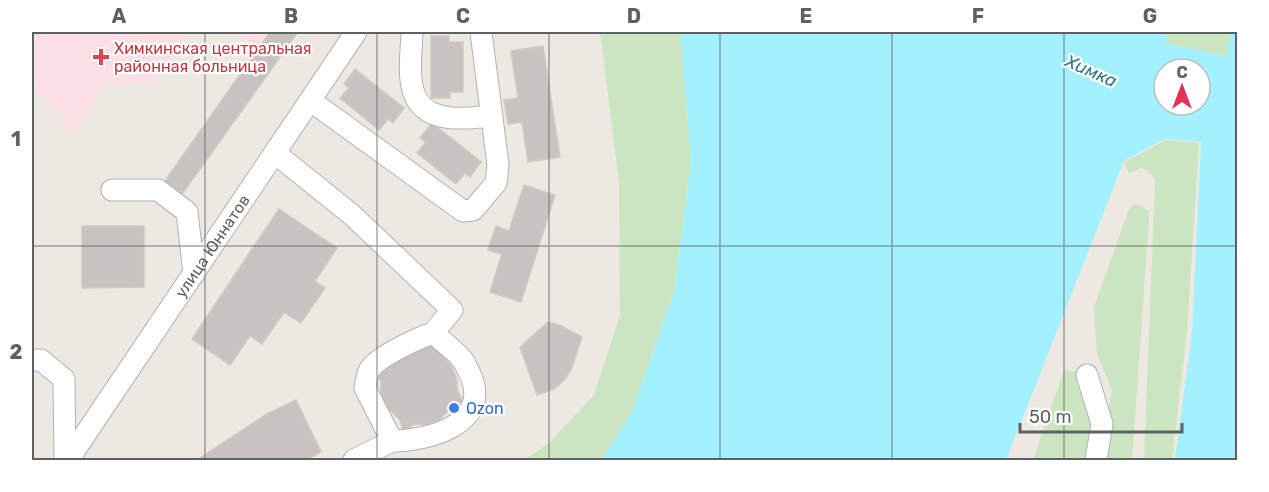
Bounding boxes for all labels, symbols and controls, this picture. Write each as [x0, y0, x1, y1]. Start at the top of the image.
text: A [112, 4, 127, 28]
text: B [284, 4, 298, 28]
text: C [456, 4, 470, 28]
text: D [627, 4, 641, 28]
text: E [800, 4, 812, 28]
text: F [972, 4, 984, 28]
text: G [1143, 4, 1157, 28]
place label: Химкинская центральная районная больница [114, 39, 311, 76]
marker: Химкинская центральная районная больница [92, 48, 110, 66]
water label: Химка [1061, 49, 1121, 92]
north arrow [1152, 57, 1212, 117]
text: С [1176, 63, 1188, 82]
text: 1 [11, 127, 21, 151]
street label: улица Юннатов [171, 191, 254, 301]
text: 2 [10, 340, 23, 364]
scale bar [1020, 396, 1182, 434]
place label: Ozon [466, 399, 504, 418]
marker: Ozon [447, 401, 461, 415]
text: 50 m [1029, 406, 1072, 428]

